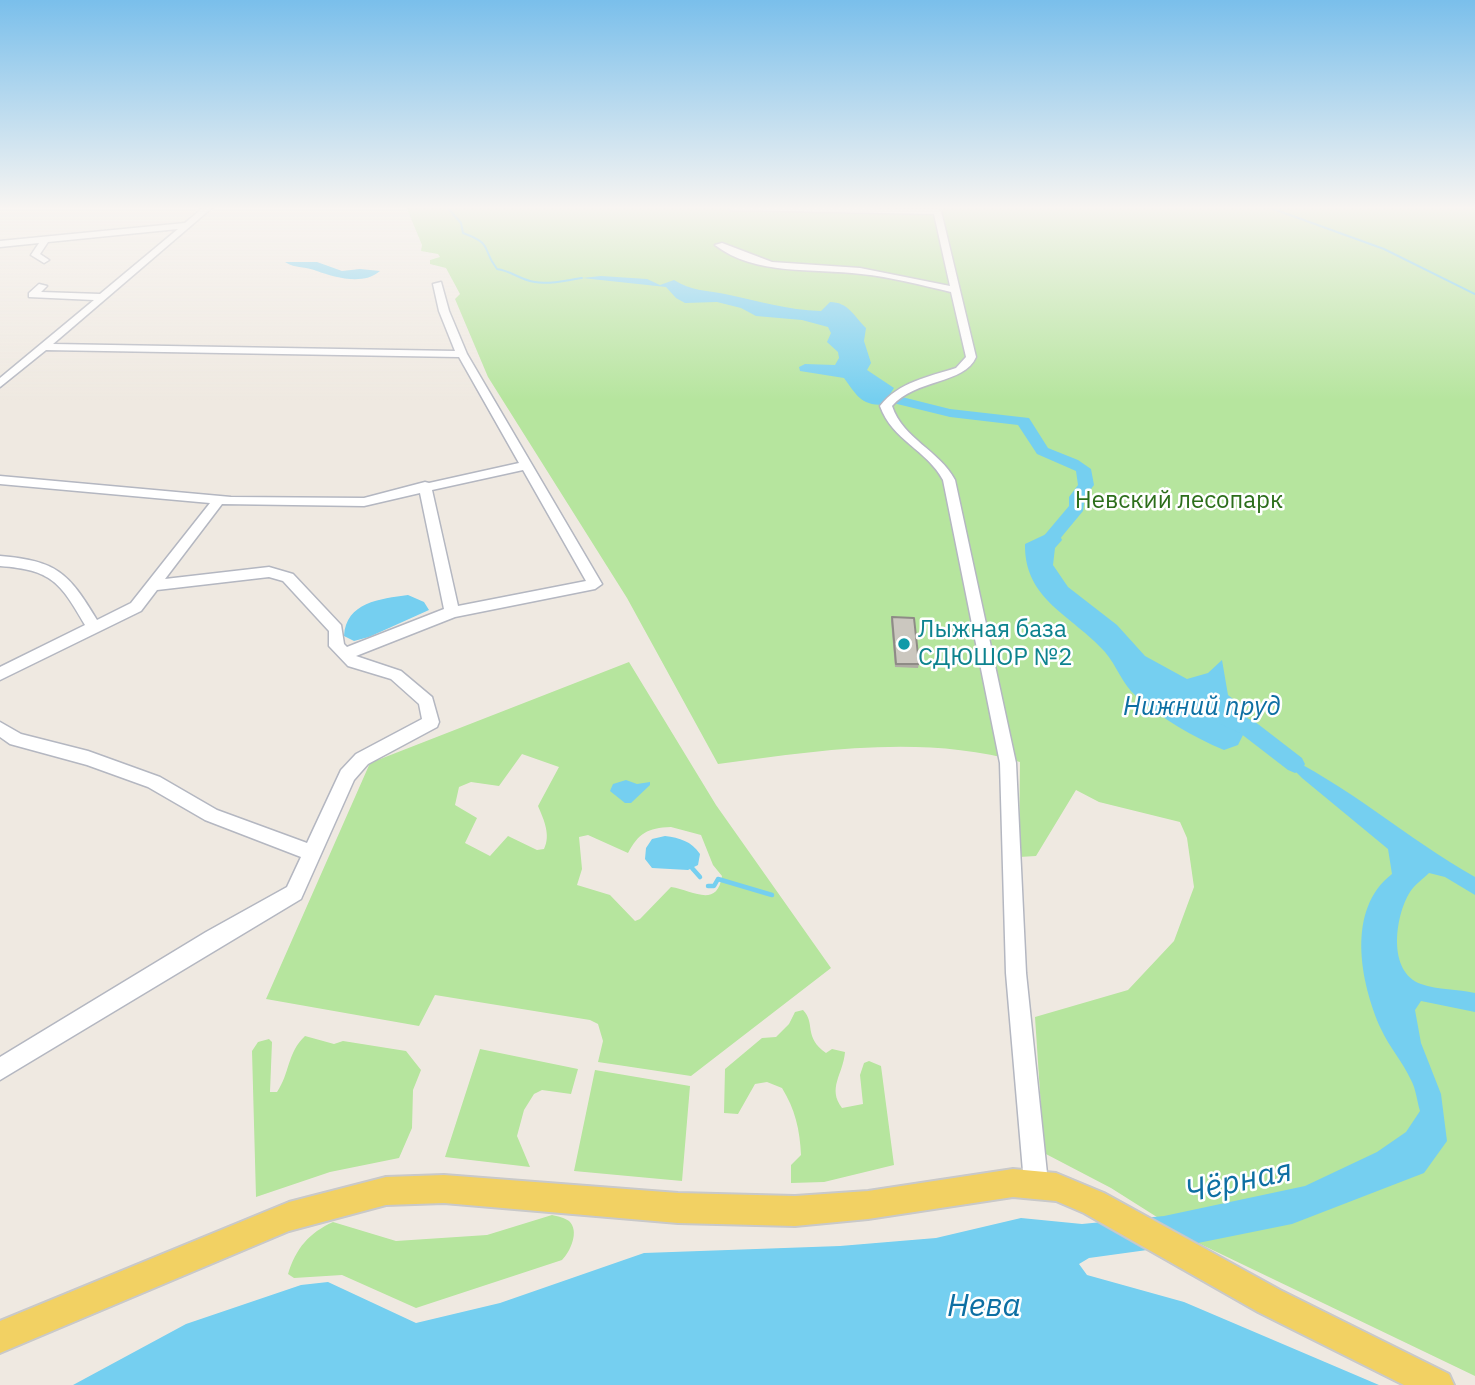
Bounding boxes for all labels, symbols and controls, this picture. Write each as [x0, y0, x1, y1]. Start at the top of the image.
park label: Невский лесопарк [1075, 487, 1283, 515]
place label: Лыжная база СДЮШОР №2 [918, 616, 1073, 672]
marker: Лыжная база СДЮШОР №2 [896, 636, 912, 652]
water label: Нижний пруд [1123, 691, 1281, 723]
water label: Чёрная [1182, 1152, 1296, 1212]
water label: Нева [947, 1288, 1021, 1326]

